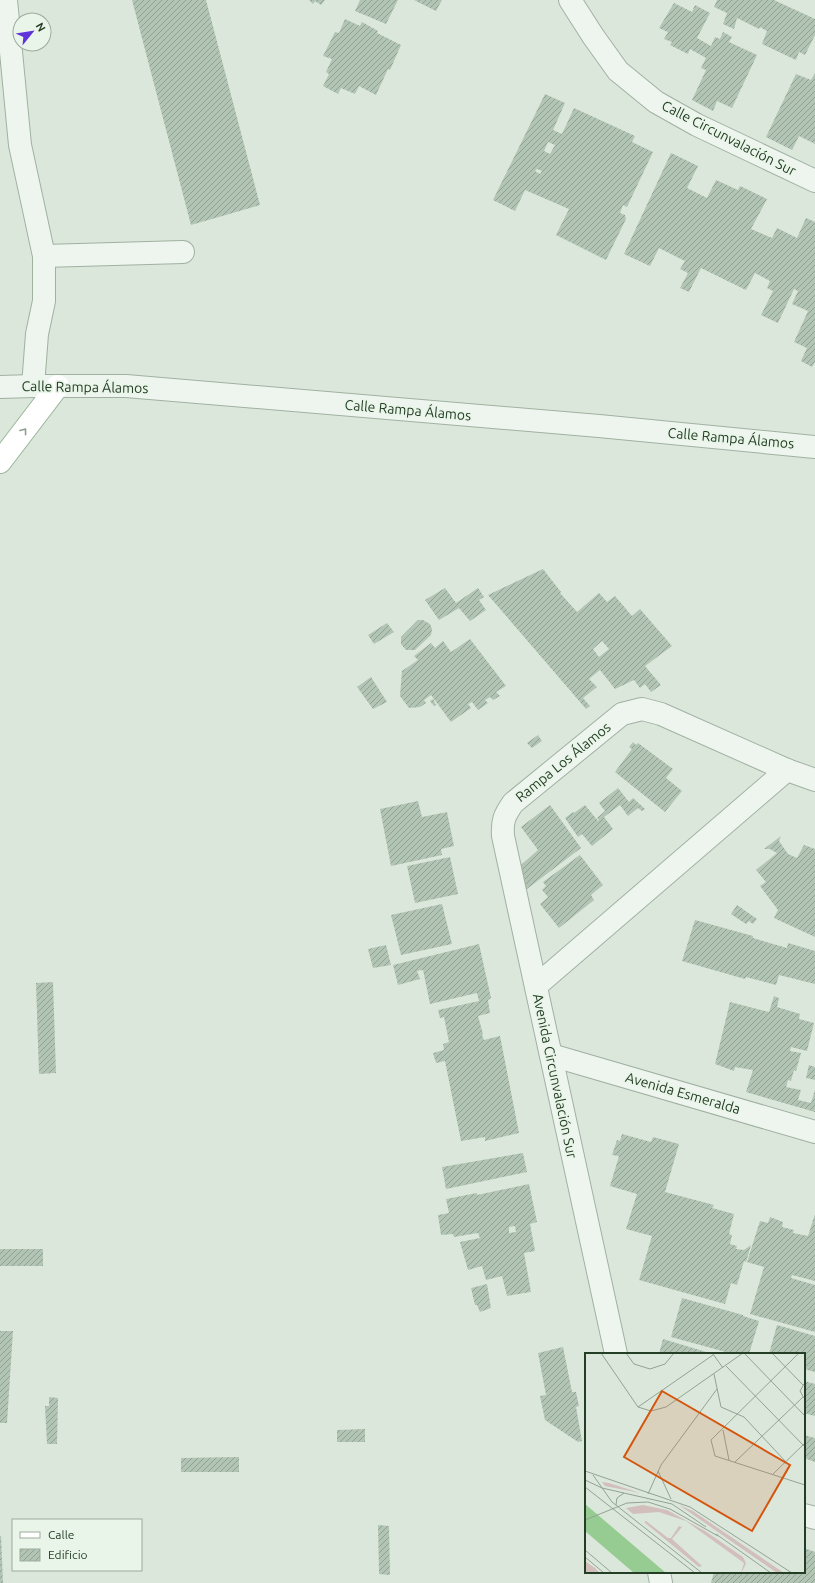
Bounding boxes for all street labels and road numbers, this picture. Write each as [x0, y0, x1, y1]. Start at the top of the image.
street label: Calle Circunvalación Sur [659, 97, 799, 179]
street label: Calle Rampa Álamos [21, 377, 149, 396]
street label: Calle Rampa Álamos [344, 396, 472, 424]
street label: Calle Rampa Álamos [667, 424, 795, 452]
street label: Rampa Los Álamos [512, 718, 614, 805]
street label: Avenida Circunvalación Sur [530, 992, 580, 1161]
street label: Avenida Esmeralda [624, 1069, 742, 1117]

